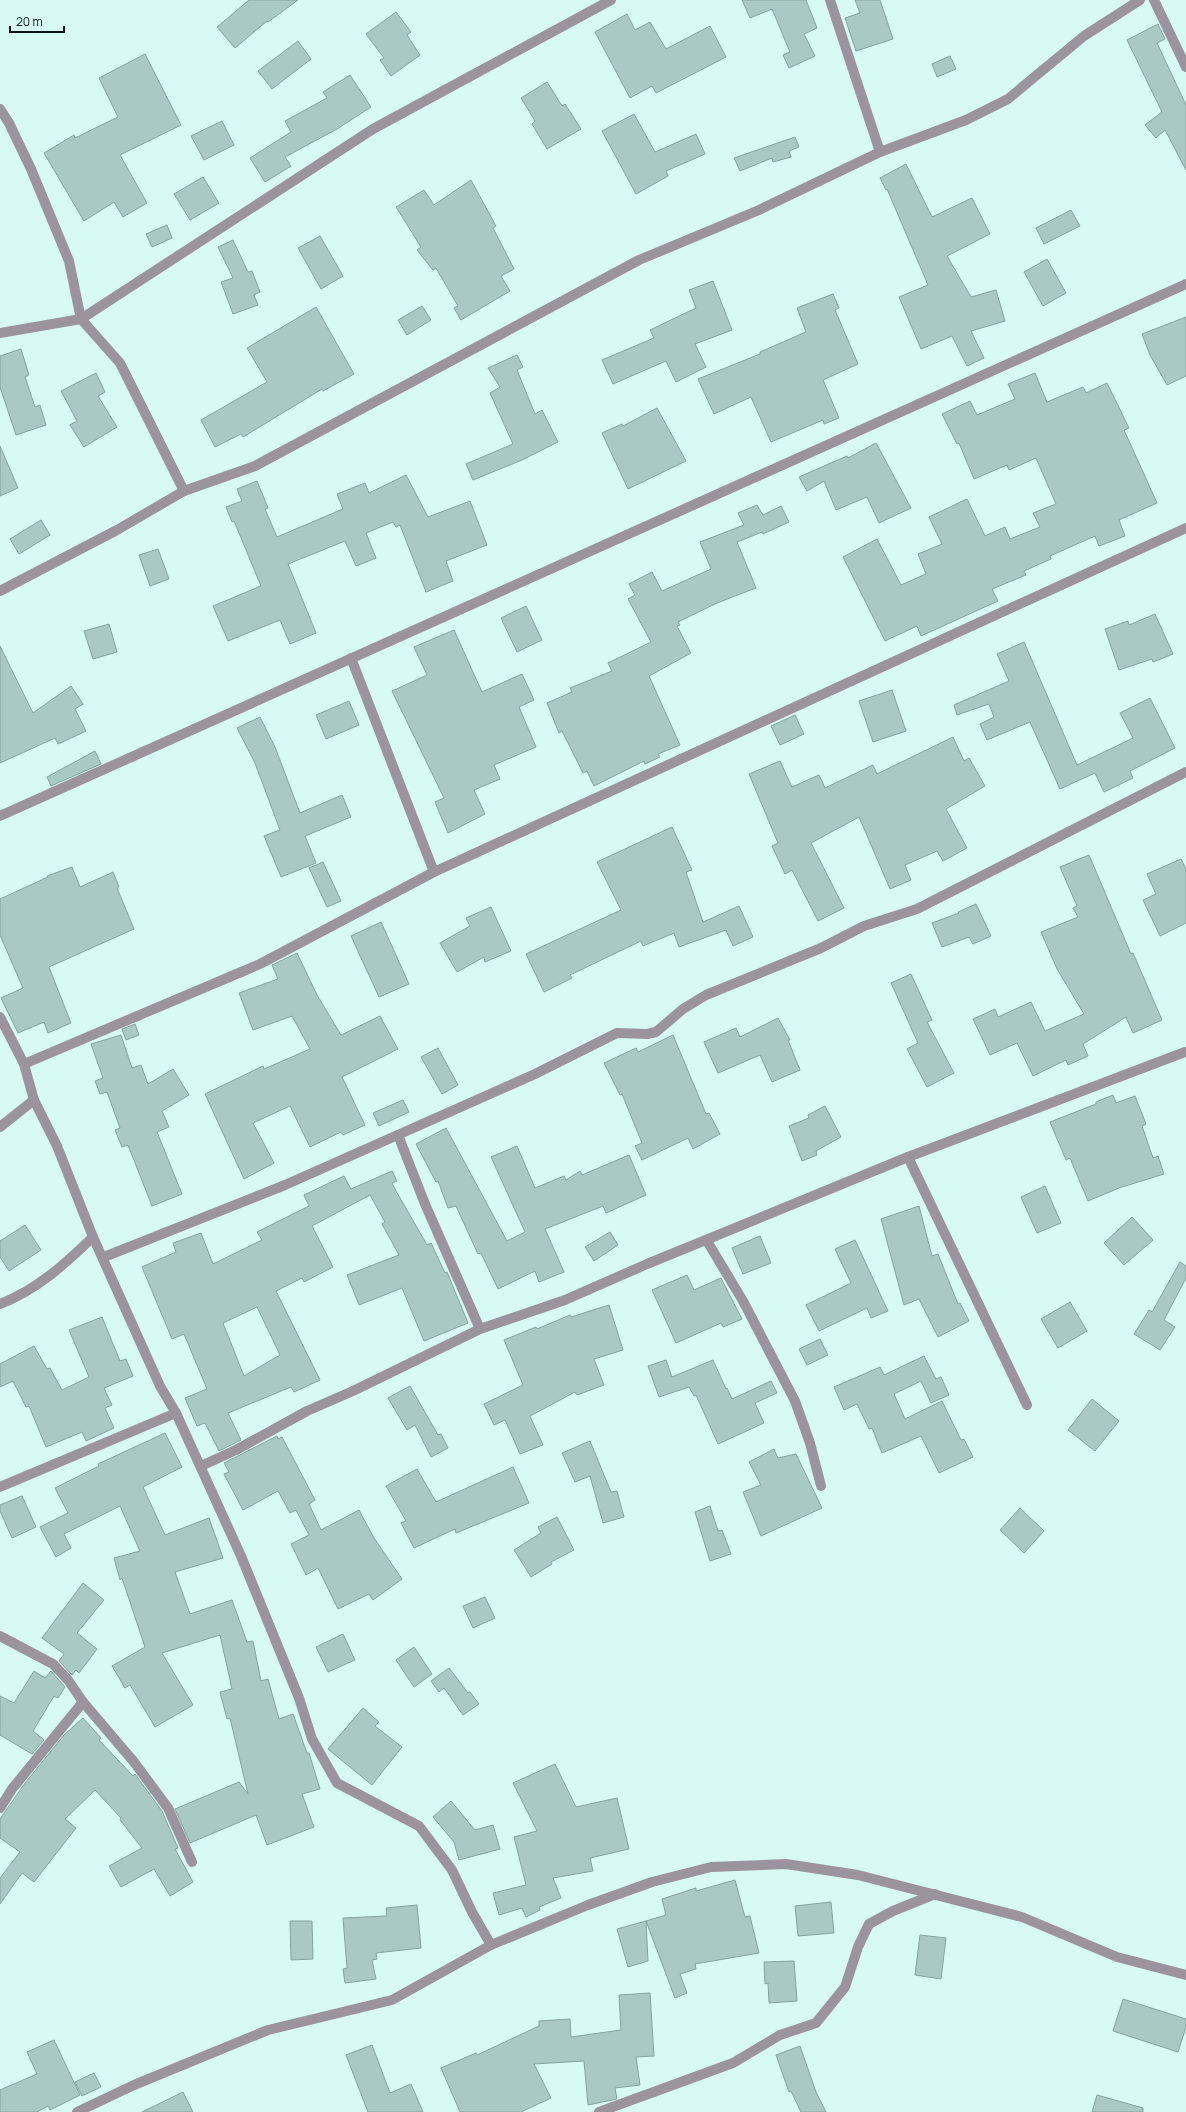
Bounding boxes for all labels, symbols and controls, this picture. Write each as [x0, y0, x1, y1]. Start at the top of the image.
scale bar [10, 8, 64, 34]
text: 20 m [16, 13, 43, 30]

